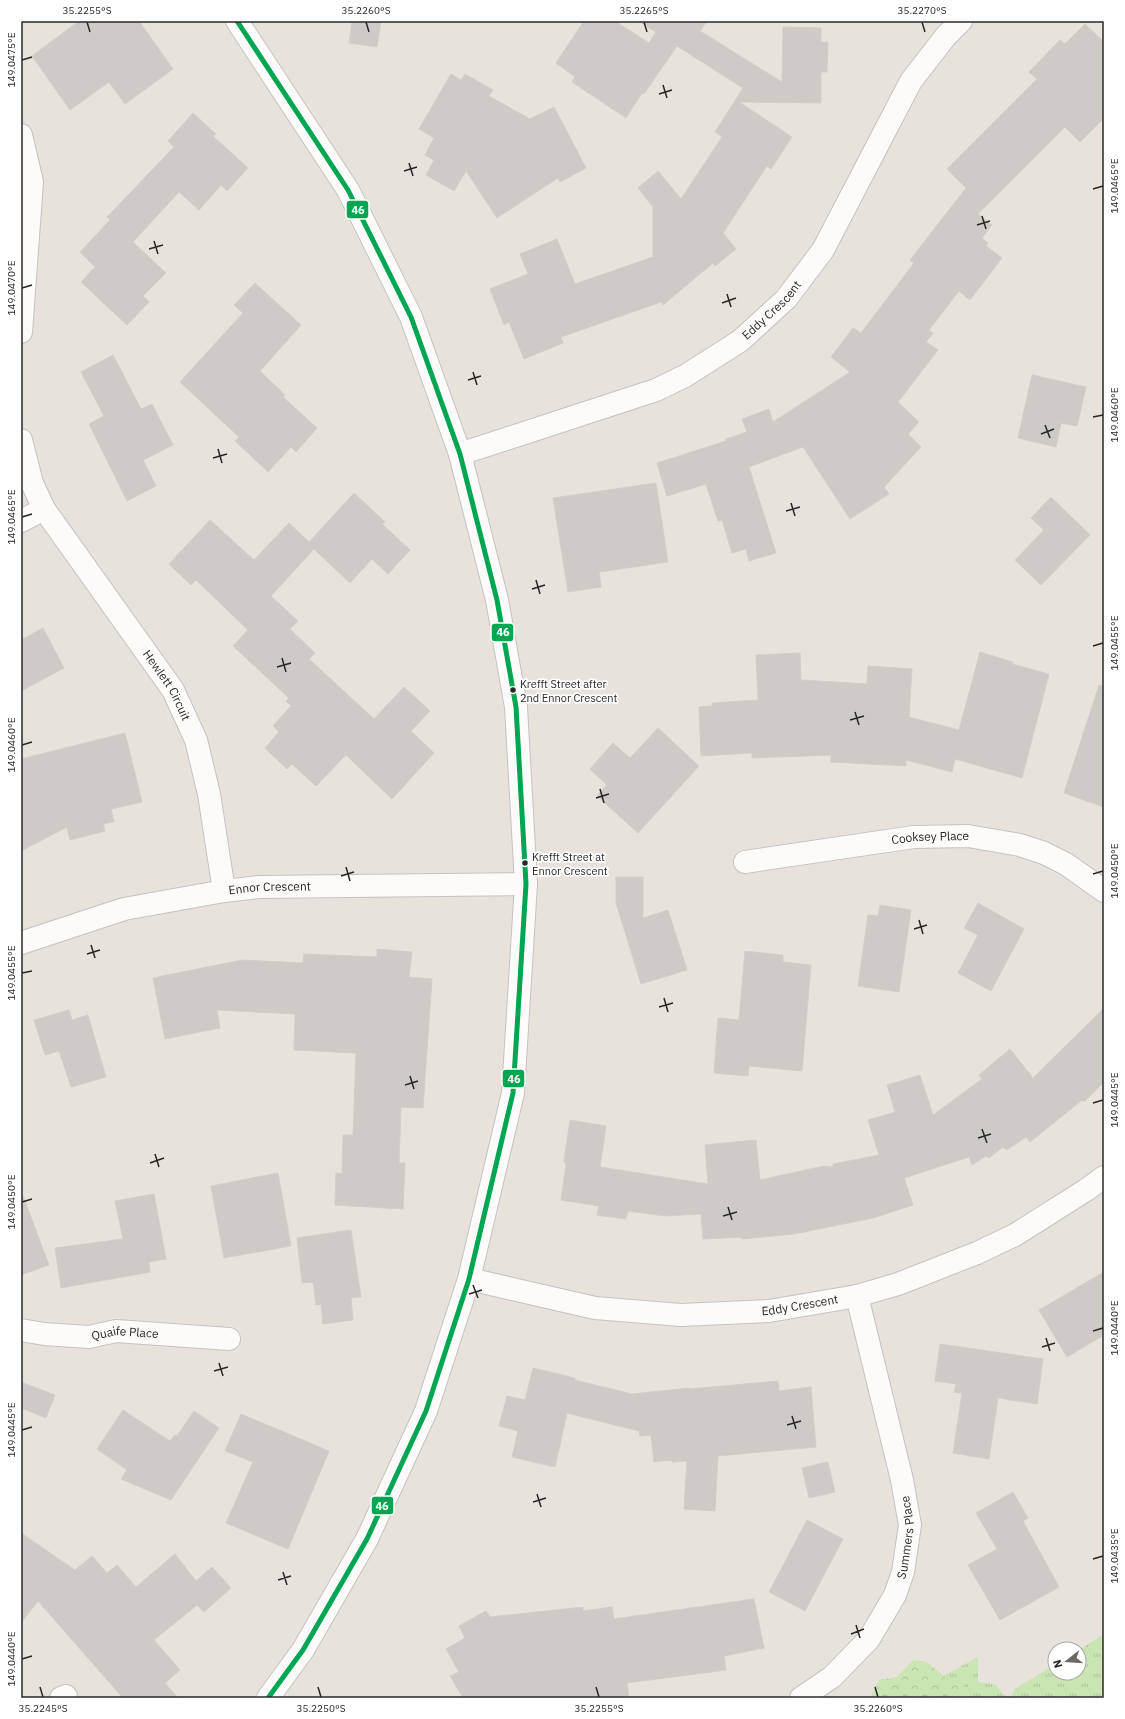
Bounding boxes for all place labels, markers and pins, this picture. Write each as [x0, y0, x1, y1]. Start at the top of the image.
place label: Krefft Street after 2nd Ennor Crescent [520, 677, 617, 705]
marker: Krefft Street after 2nd Ennor Crescent [508, 685, 518, 695]
place label: Krefft Street at Ennor Crescent [532, 850, 608, 878]
marker: Krefft Street at Ennor Crescent [520, 858, 530, 868]

